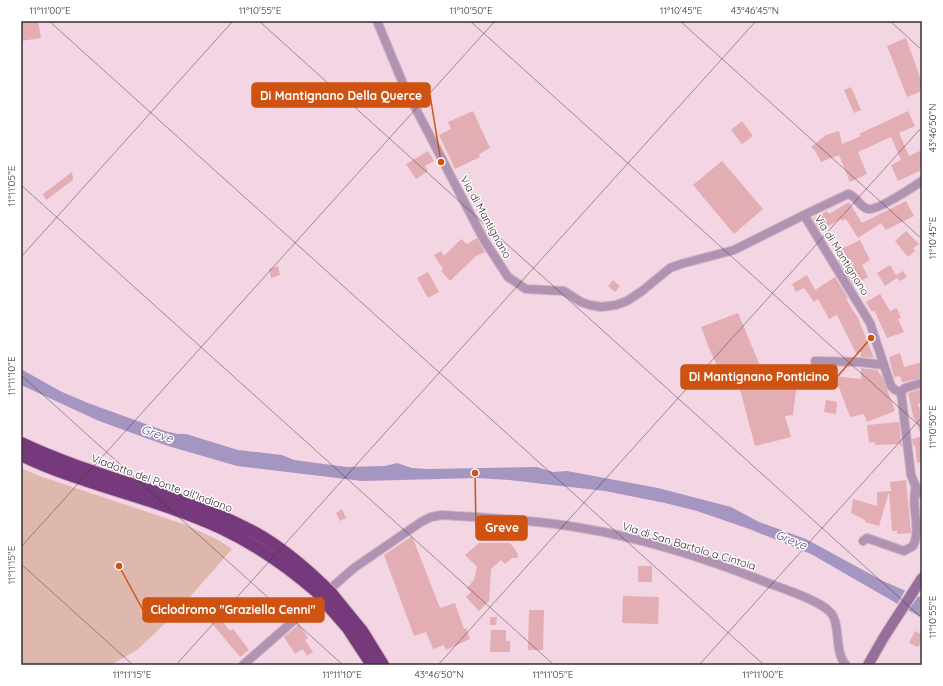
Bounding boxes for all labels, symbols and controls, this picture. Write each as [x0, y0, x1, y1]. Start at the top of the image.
text: 11°11'00"E [29, 4, 71, 17]
text: 11°10'55"E [239, 4, 282, 17]
text: 11°10'50"E [449, 4, 493, 17]
text: 11°10'45"E [660, 4, 703, 17]
text: 43°46'45"N [731, 4, 779, 17]
callout: Di Mantignano Della Querce [252, 83, 430, 107]
text: Di Mantignano Della Querce [260, 88, 422, 103]
text: 43°46'50"N [926, 104, 939, 152]
text: 11°11'05"E [5, 165, 18, 206]
street label: Via di Mantignano [457, 173, 515, 261]
street label: Via di Mantignano [812, 212, 873, 298]
text: 11°10'45"E [926, 216, 939, 259]
text: 11°11'10"E [5, 356, 18, 396]
callout: Di Mantignano Ponticino [681, 365, 837, 389]
text: Di Mantignano Ponticino [689, 369, 830, 384]
text: 11°10'50"E [926, 405, 939, 449]
water label: Greve [139, 421, 176, 446]
street label: Viadotto del Ponte all'Indiano [90, 451, 235, 515]
callout: Greve [476, 516, 527, 540]
street label: Via di San Bartolo a Cintoia [621, 519, 757, 573]
text: Greve [485, 520, 519, 535]
water label: Greve [773, 526, 810, 553]
text: 11°11'15"E [5, 545, 18, 584]
text: 11°10'55"E [926, 595, 939, 638]
callout: Ciclodromo "Graziella Cenni" [143, 598, 324, 622]
text: Ciclodromo "Graziella Cenni" [150, 602, 316, 617]
text: 11°11'15"E [113, 668, 152, 681]
text: 11°11'10"E [322, 668, 362, 681]
text: 43°46'50"N [415, 668, 463, 681]
text: 11°11'05"E [533, 668, 574, 681]
text: 11°11'00"E [742, 668, 784, 681]

